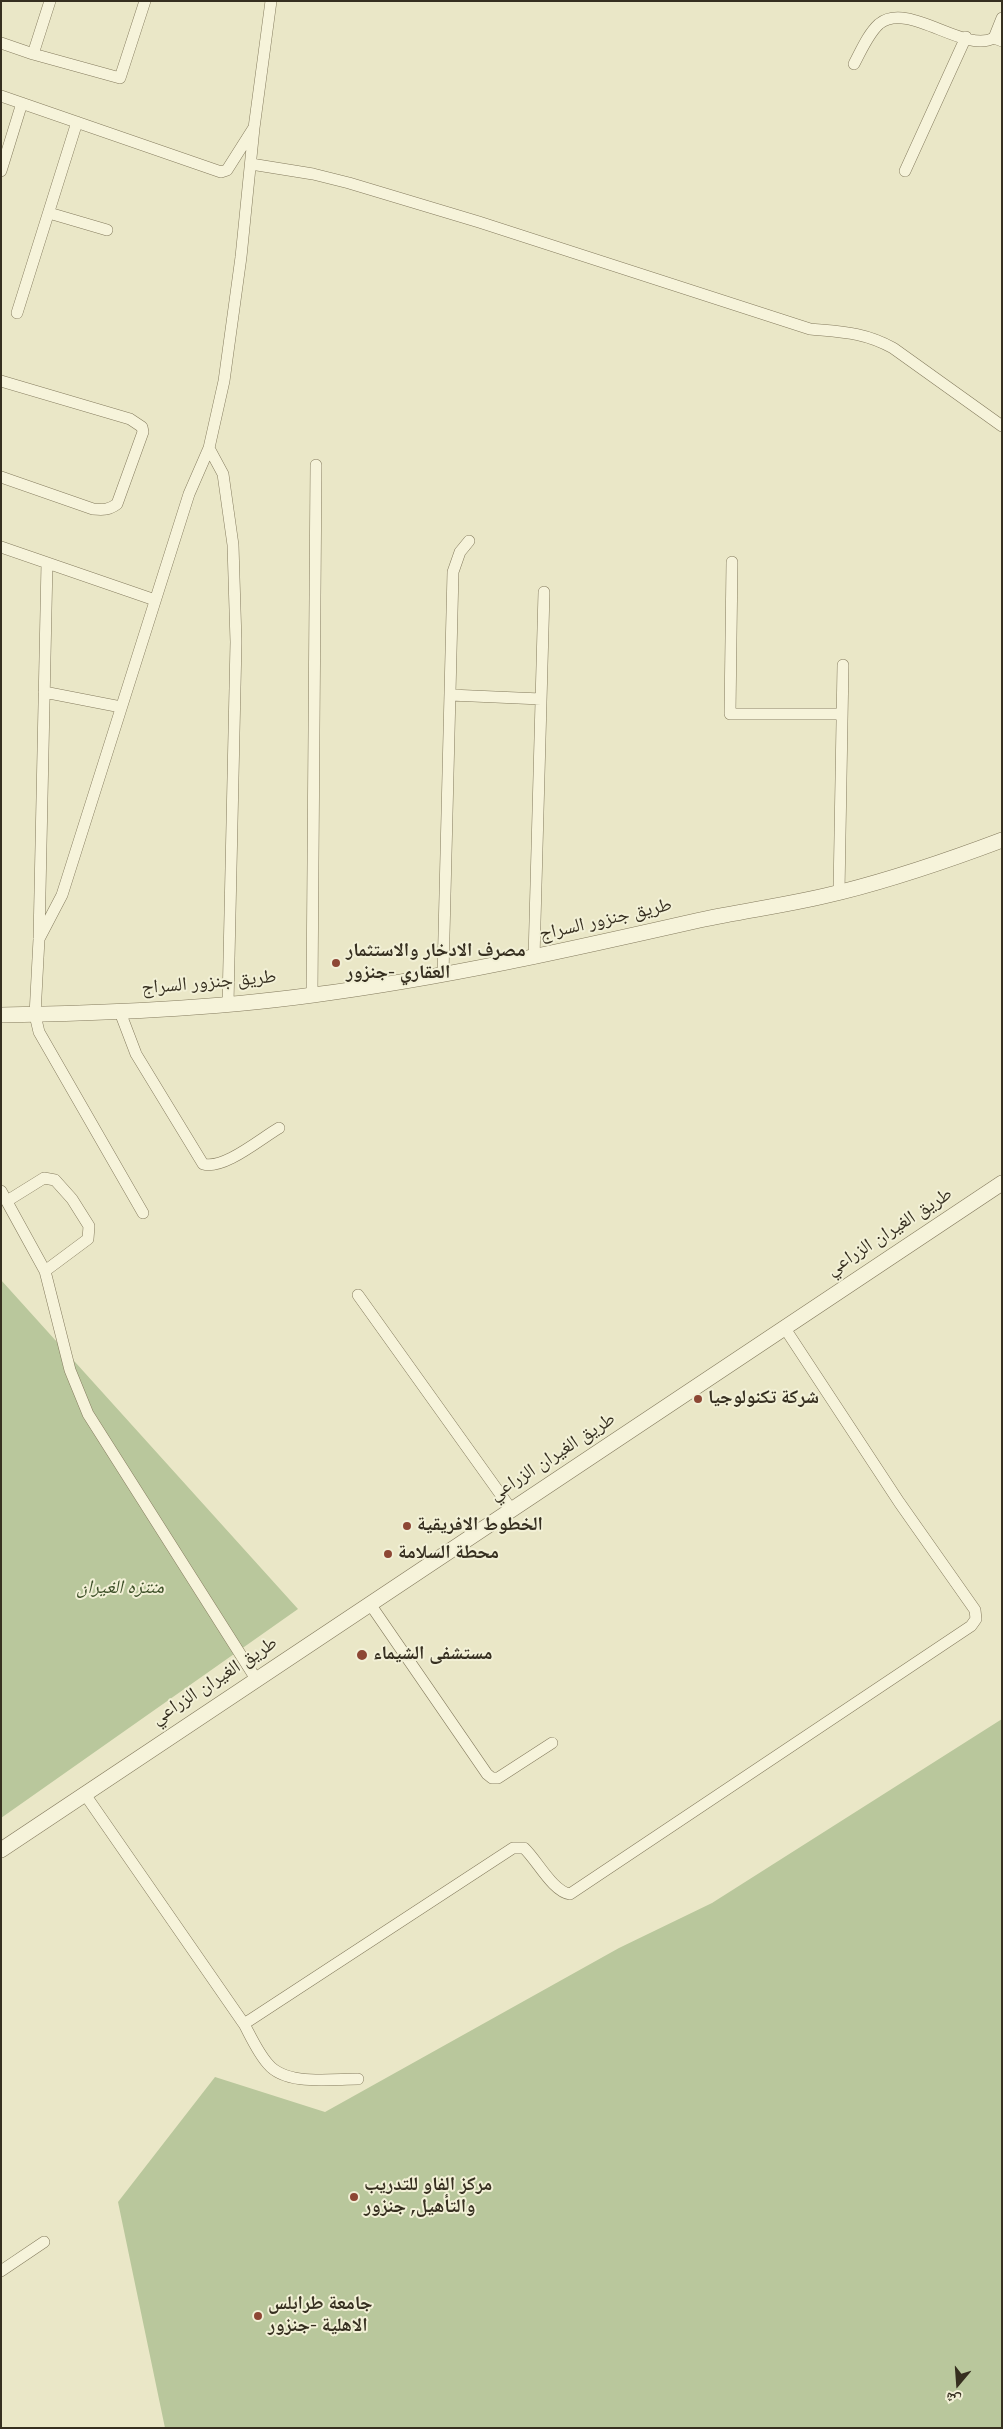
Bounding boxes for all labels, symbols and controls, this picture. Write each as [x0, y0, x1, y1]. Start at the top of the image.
street label: طريق جنزور السراج [537, 895, 675, 947]
place label: مصرف الادخار والاستثمار العقاري -جنزور [346, 941, 526, 985]
marker: مصرف الادخار والاستثمار العقاري -جنزور [330, 957, 342, 969]
street label: طريق جنزور السراج [141, 967, 277, 1001]
street label: طريق الغيران الزراعي [823, 1184, 957, 1282]
place label: شركة تكنولوجيا [708, 1388, 819, 1410]
marker: شركة تكنولوجيا [692, 1393, 704, 1405]
street label: طريق الغيران الزراعي [486, 1409, 620, 1507]
place label: الخطوط الافريقية [417, 1515, 543, 1537]
marker: الخطوط الافريقية [401, 1520, 413, 1532]
place label: محطة السلامة [398, 1543, 499, 1565]
marker: محطة السلامة [382, 1548, 394, 1560]
park label: منتزه الغيران [76, 1578, 164, 1600]
street label: طريق الغيران الزراعي [148, 1633, 282, 1731]
place label: مستشفى الشيماء [373, 1644, 493, 1666]
marker: مستشفى الشيماء [355, 1648, 369, 1662]
place label: مركز الفاو للتدريب والتأهيل, جنزور [364, 2175, 492, 2219]
marker: مركز الفاو للتدريب والتأهيل, جنزور [348, 2191, 360, 2203]
place label: جامعة طرابلس الاهلية -جنزور [268, 2294, 373, 2338]
marker: جامعة طرابلس الاهلية -جنزور [252, 2310, 264, 2322]
north arrow [933, 2359, 983, 2409]
text: ش [943, 2386, 964, 2411]

